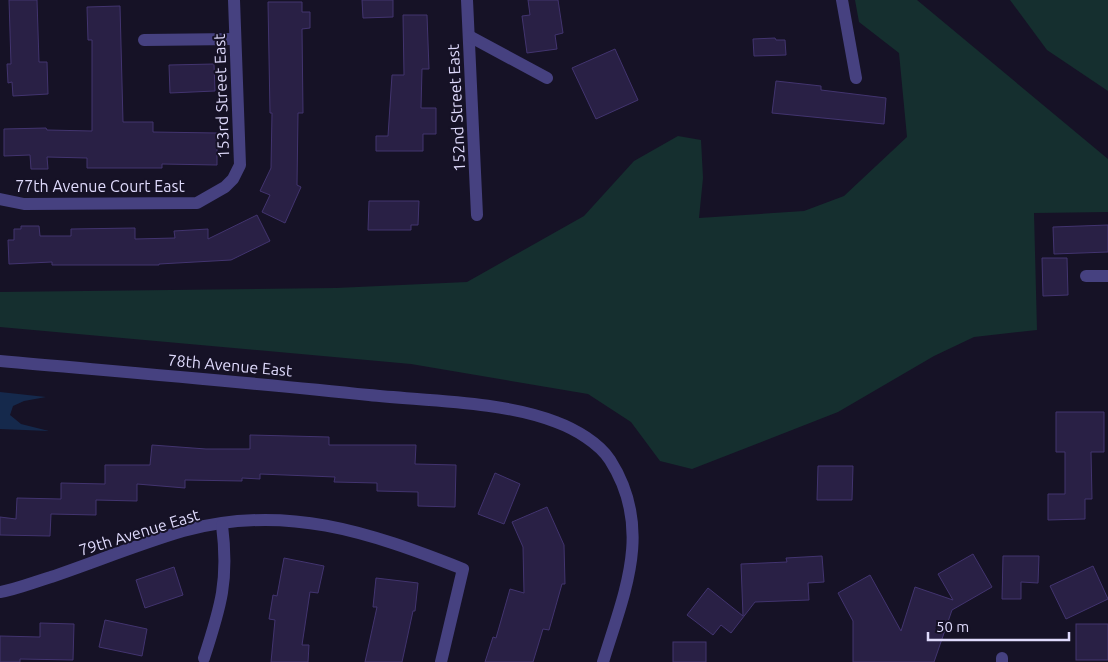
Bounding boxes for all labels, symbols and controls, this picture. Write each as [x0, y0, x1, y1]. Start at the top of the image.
street label: 153rd Street East [210, 33, 232, 159]
street label: 152nd Street East [444, 43, 468, 172]
street label: 77th Avenue Court East [15, 177, 185, 195]
street label: 78th Avenue East [167, 351, 294, 379]
street label: 79th Avenue East [77, 505, 202, 559]
scale bar [928, 610, 1069, 642]
text: 50 m [936, 618, 969, 635]

